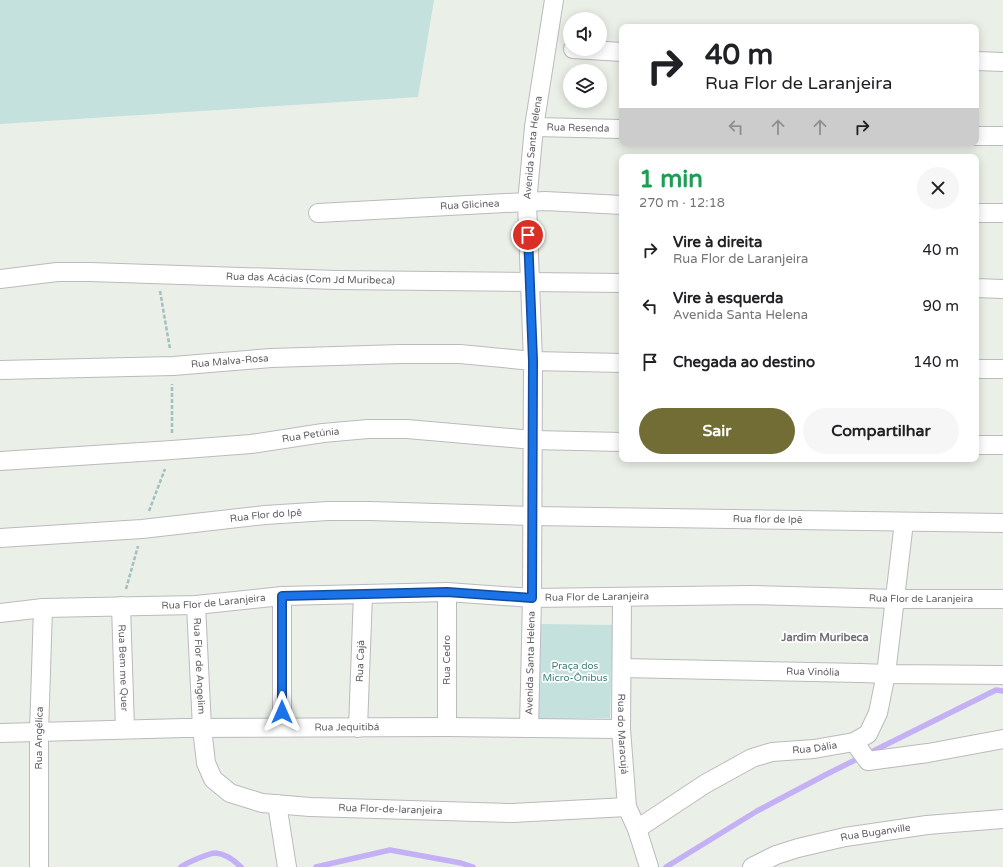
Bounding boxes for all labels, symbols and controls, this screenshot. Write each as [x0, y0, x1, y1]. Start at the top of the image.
map controls [563, 12, 607, 108]
button: sound [563, 12, 607, 56]
text: 40 m [705, 38, 773, 72]
icon: right [639, 40, 691, 92]
button: layers [563, 64, 607, 108]
text: Rua Flor de Laranjeira [705, 72, 892, 94]
street label: Avenida Santa Helena [521, 95, 545, 200]
icon: left [725, 116, 747, 138]
icon: ahead [767, 116, 789, 138]
icon: ahead [809, 116, 831, 138]
icon: right [851, 116, 873, 138]
street label: Rua Resenda [546, 121, 609, 135]
text: 1 min [639, 165, 703, 194]
button: close [917, 167, 959, 209]
text: 270 m · 12:18 [639, 195, 725, 211]
street label: Rua Glicinea [440, 197, 500, 213]
pin [511, 218, 545, 252]
icon: arrive [517, 224, 539, 246]
text: Vire à direita [673, 233, 762, 251]
icon: right [639, 239, 661, 261]
text: 40 m [922, 241, 959, 259]
text: Rua Flor de Laranjeira [673, 251, 808, 267]
street label: Rua das Acácias (Com Jd Muribeca) [226, 270, 395, 287]
text: Vire à esquerda [673, 289, 783, 307]
icon: left [639, 295, 661, 317]
text: 90 m [922, 297, 959, 315]
text: Avenida Santa Helena [673, 307, 808, 323]
icon: arrive [639, 351, 661, 373]
street label: Rua Malva-Rosa [190, 352, 269, 371]
text: Chegada ao destino [673, 353, 815, 371]
text: 140 m [913, 353, 959, 371]
button: Sair [639, 408, 795, 454]
button: Compartilhar [803, 408, 959, 454]
street label: Rua Petúnia [281, 426, 340, 445]
street label: Rua Flor do Ipê [229, 507, 303, 525]
street label: Rua flor de Ipê [733, 513, 803, 526]
street label: Rua Flor de Laranjeira [545, 590, 649, 604]
street label: Rua Flor de Laranjeira [161, 592, 266, 612]
street label: Rua Flor de Laranjeira [869, 592, 973, 605]
street label: Avenida Santa Helena [523, 611, 538, 715]
street label: Rua Flor de Angelim [191, 617, 207, 715]
street label: Rua Bem me Quer [116, 624, 130, 712]
district label: Jardim Muribeca [780, 631, 869, 644]
street label: Rua Cedro [441, 635, 453, 685]
street label: Rua Cajá [354, 640, 367, 682]
park label: Praça dos Micro-Ônibus [542, 660, 608, 684]
street label: Rua Vinólia [786, 665, 840, 679]
position arrow [261, 691, 303, 733]
street label: Rua do Maracujá [615, 694, 630, 775]
street label: Rua Angélica [33, 706, 46, 769]
street label: Rua Jequitibá [314, 721, 379, 734]
street label: Rua Dália [792, 739, 838, 757]
street label: Rua Flor-de-laranjeira [338, 802, 443, 817]
street label: Rua Buganville [839, 821, 912, 844]

